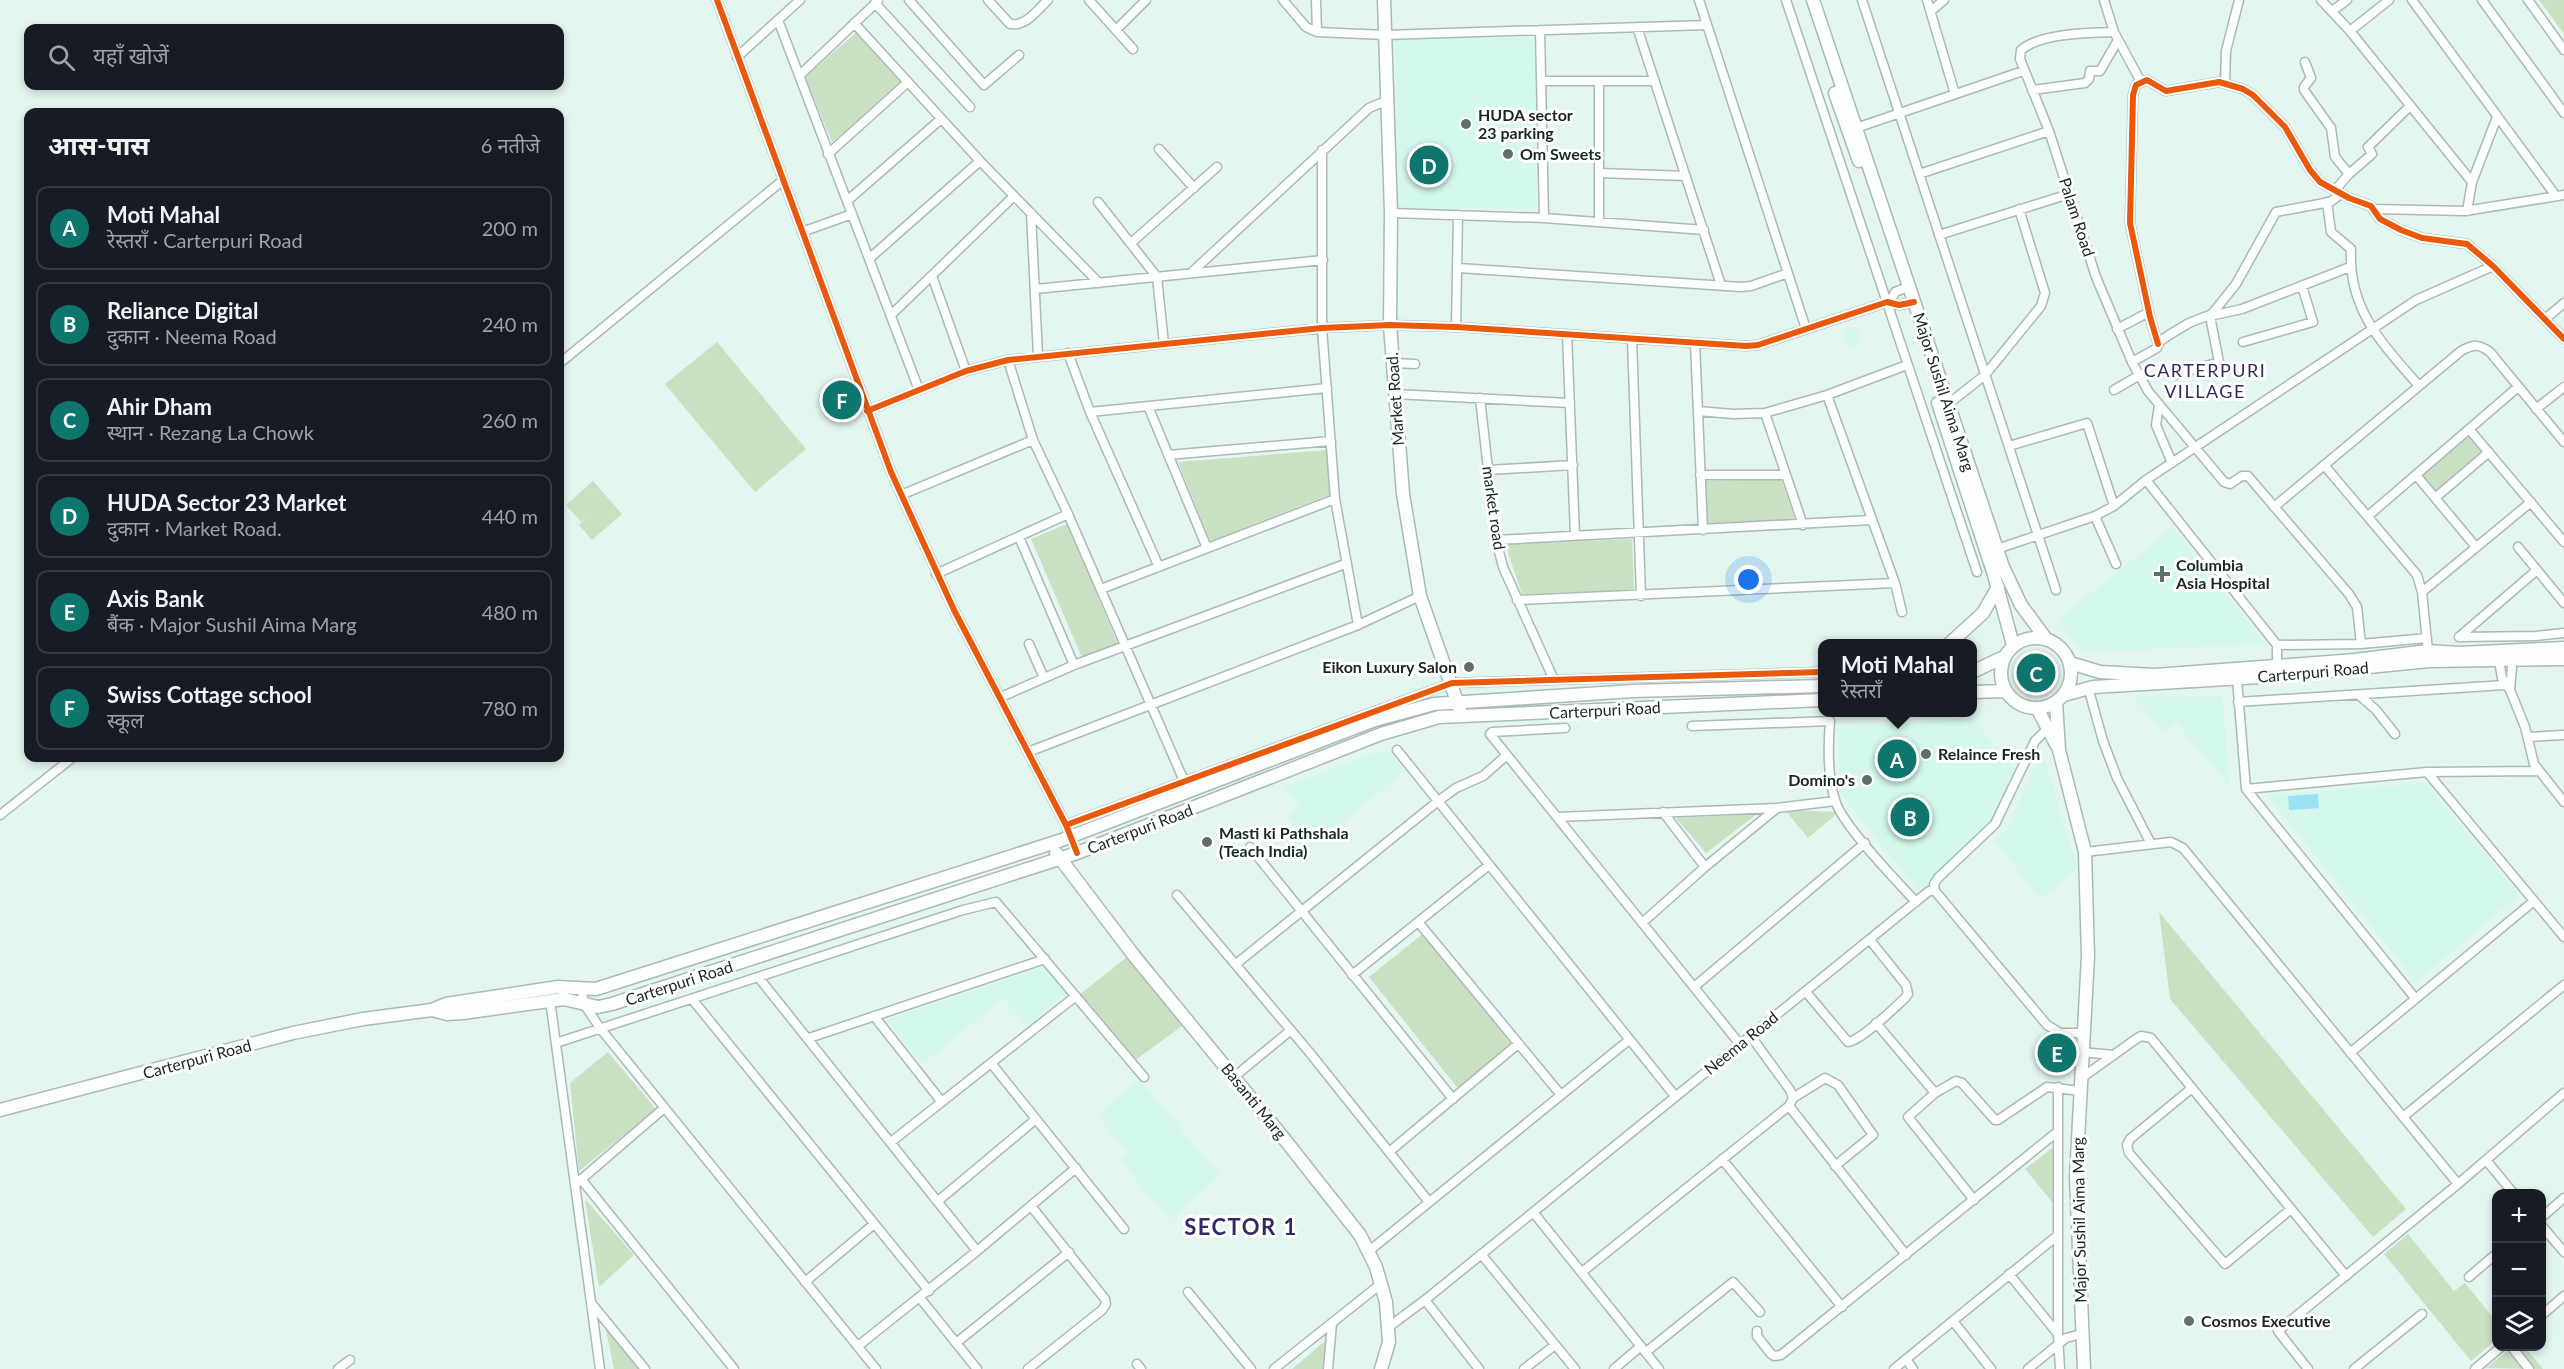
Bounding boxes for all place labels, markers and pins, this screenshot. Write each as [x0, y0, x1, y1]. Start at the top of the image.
place label: HUDA sector 23 parking [1478, 105, 1573, 142]
marker: HUDA sector 23 parking [1459, 117, 1473, 131]
pin: D [1410, 142, 1448, 188]
place label: Om Sweets [1520, 144, 1601, 163]
marker: Om Sweets [1501, 147, 1515, 161]
pin: F [822, 378, 862, 422]
place label: Columbia Asia Hospital [2175, 555, 2270, 592]
marker: Columbia Asia Hospital [2153, 565, 2171, 583]
pin: C [2016, 650, 2056, 696]
place label: Eikon Luxury Salon [1322, 657, 1457, 676]
marker: Eikon Luxury Salon [1462, 660, 1476, 674]
pin: A [1878, 736, 1916, 782]
place label: Relaince Fresh [1938, 744, 2040, 763]
marker: Relaince Fresh [1919, 747, 1933, 761]
place label: Domino's [1788, 770, 1855, 789]
marker: Domino's [1860, 773, 1874, 787]
pin: B [1890, 794, 1930, 840]
place label: Masti ki Pathshala (Teach India) [1219, 823, 1349, 860]
marker: Masti ki Pathshala (Teach India) [1200, 835, 1214, 849]
pin: E [2038, 1030, 2076, 1076]
place label: Cosmos Executive [2201, 1311, 2331, 1330]
marker: Cosmos Executive [2182, 1314, 2196, 1328]

